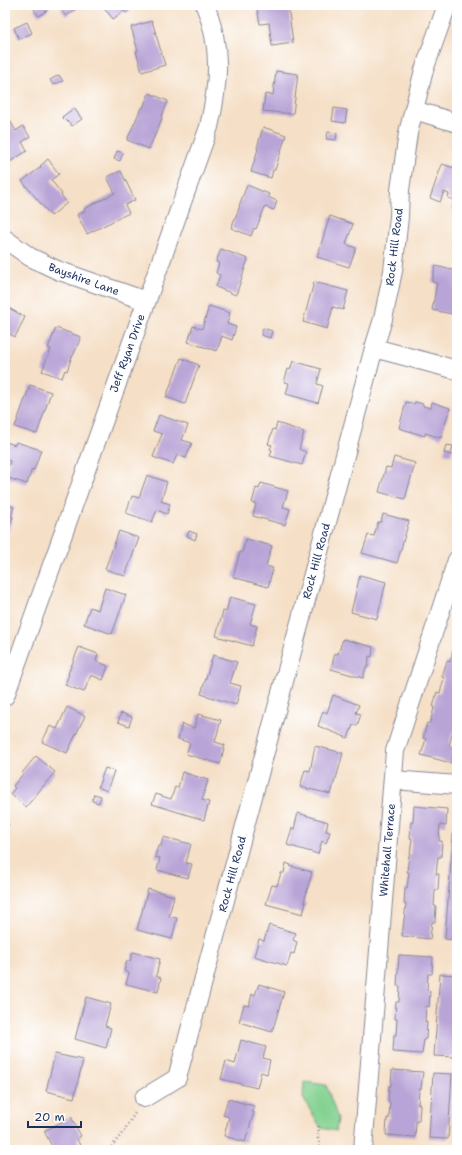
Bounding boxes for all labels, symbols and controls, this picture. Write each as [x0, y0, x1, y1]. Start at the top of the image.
street label: Rock Hill Road [382, 207, 407, 287]
street label: Bayshire Lane [46, 260, 121, 299]
street label: Jeff Ryan Drive [106, 312, 149, 395]
street label: Rock Hill Road [299, 521, 334, 601]
street label: Whitehall Terrace [376, 803, 399, 897]
street label: Rock Hill Road [215, 834, 250, 914]
scale bar [28, 1103, 81, 1129]
text: 20 m [34, 1109, 65, 1125]

